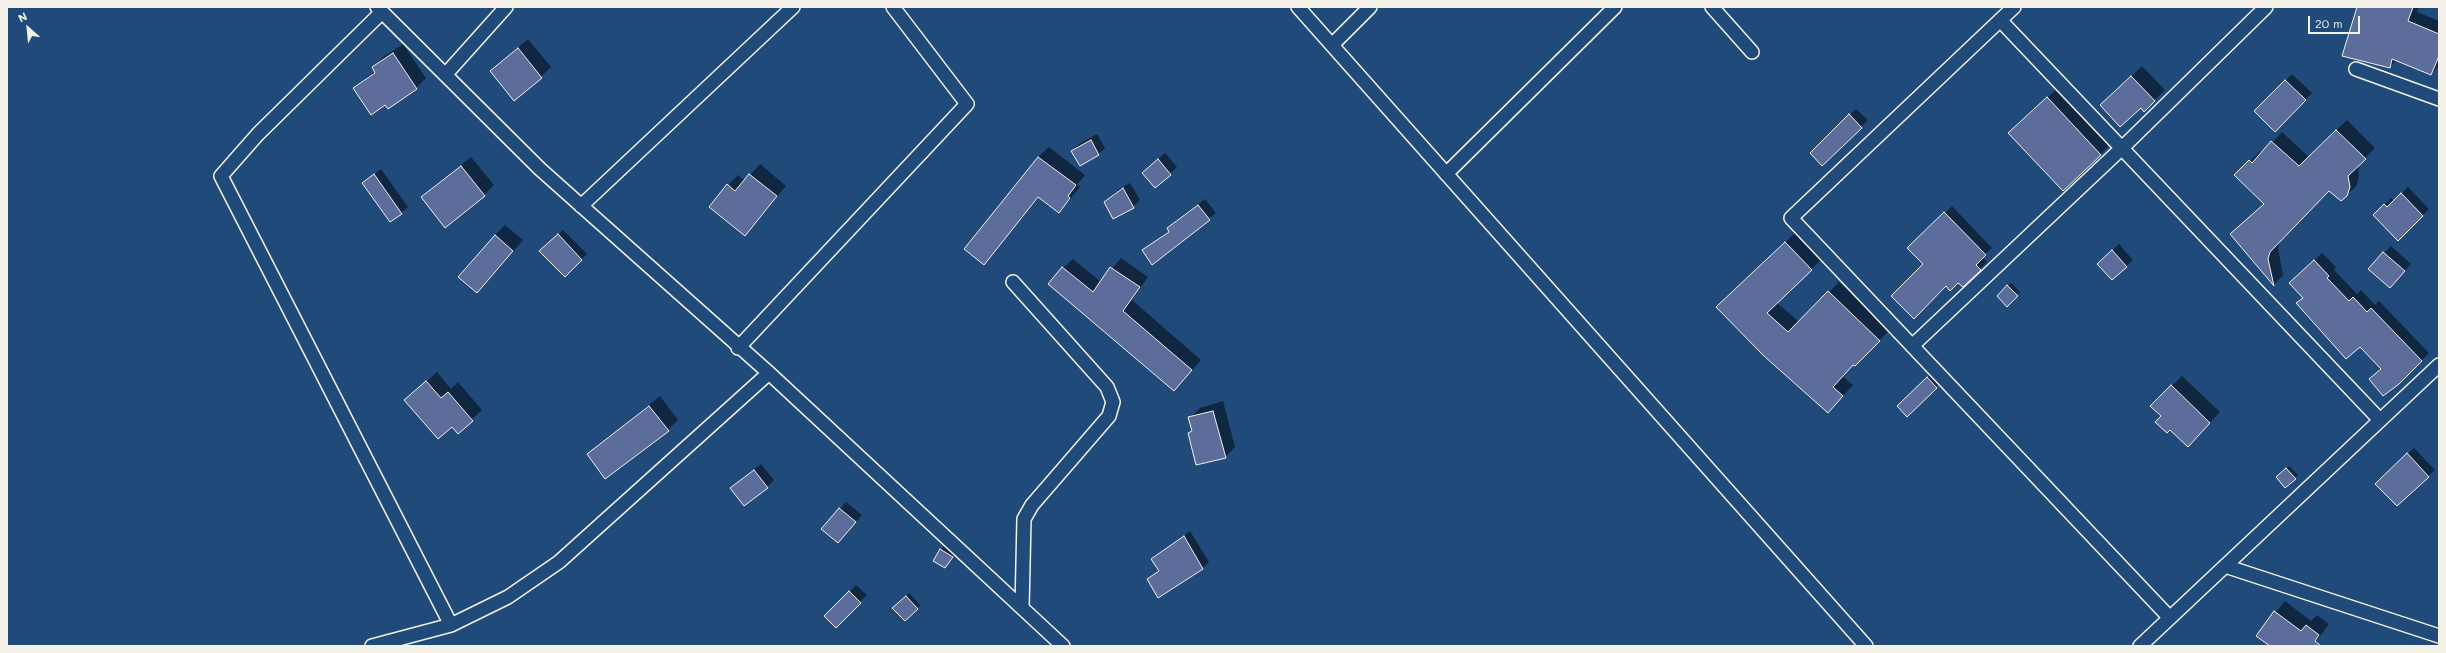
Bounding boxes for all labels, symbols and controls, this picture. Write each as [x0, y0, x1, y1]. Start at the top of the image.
north arrow [8, 8, 48, 48]
text: N [15, 8, 29, 25]
scale bar [2310, 8, 2362, 34]
text: 20 m [2315, 15, 2343, 31]

